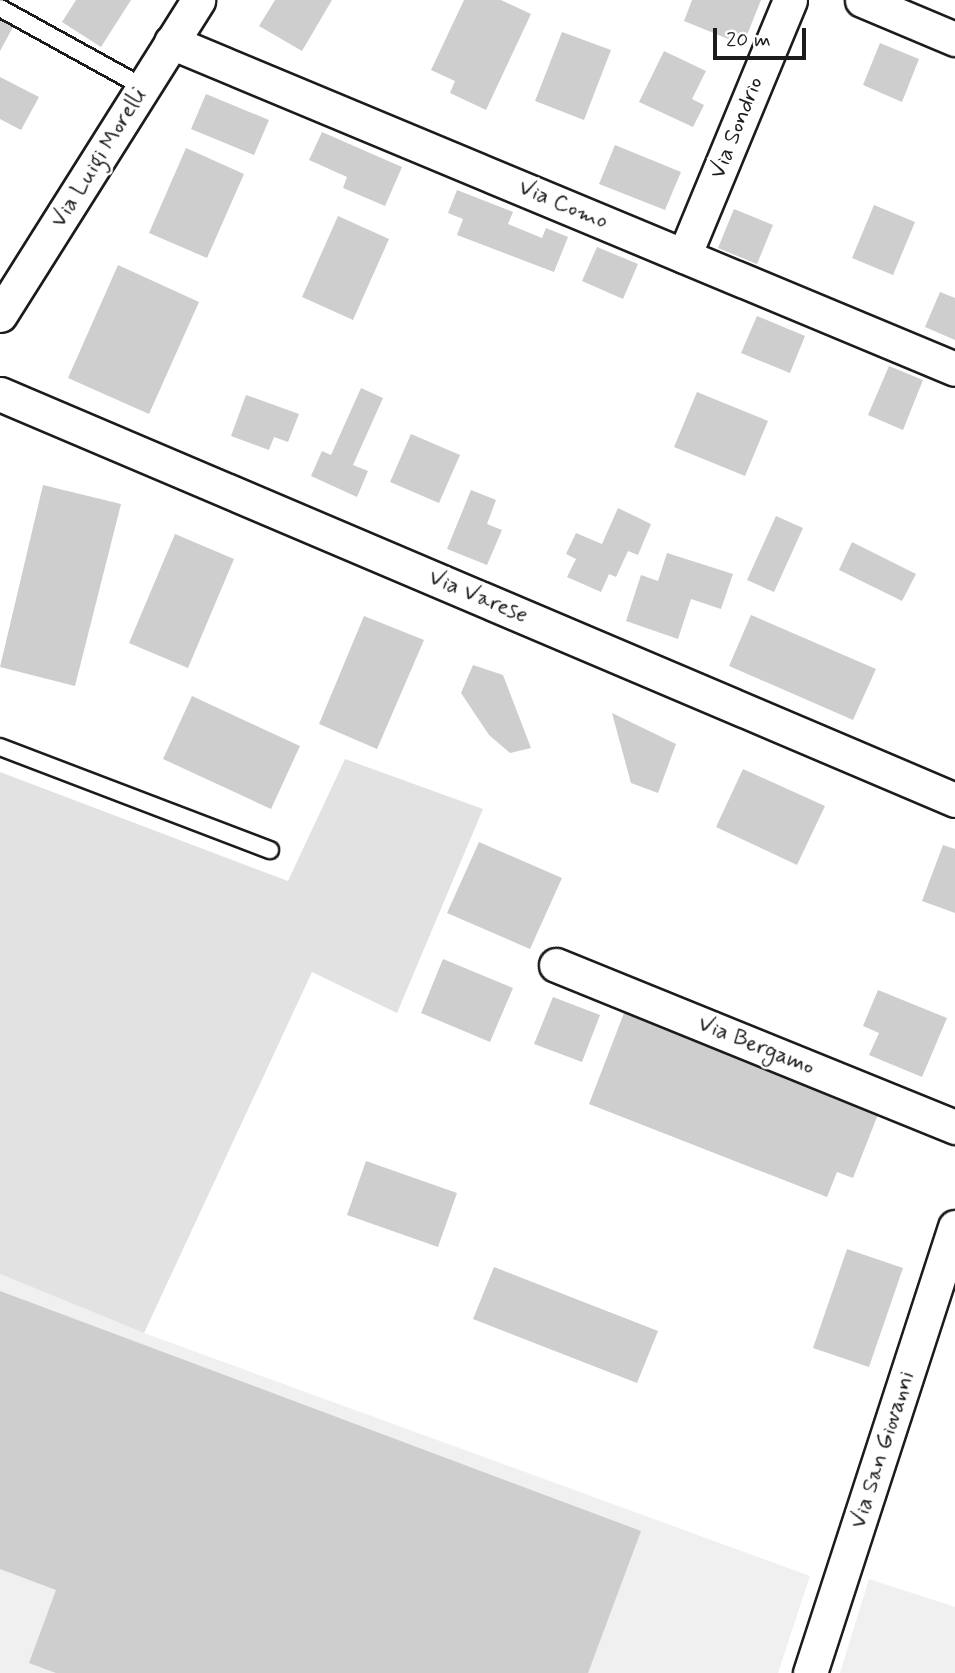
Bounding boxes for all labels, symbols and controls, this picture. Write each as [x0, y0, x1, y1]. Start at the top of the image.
scale bar [717, 14, 810, 58]
text: 20 m [726, 26, 771, 54]
street label: Via Sondrio [704, 73, 770, 183]
street label: Via Luigi Morelli [46, 84, 152, 232]
street label: Via Como [514, 174, 612, 236]
street label: Via Varese [425, 564, 531, 630]
street label: Via Bergamo [694, 1010, 818, 1082]
street label: Via San Giovanni [845, 1369, 921, 1531]

